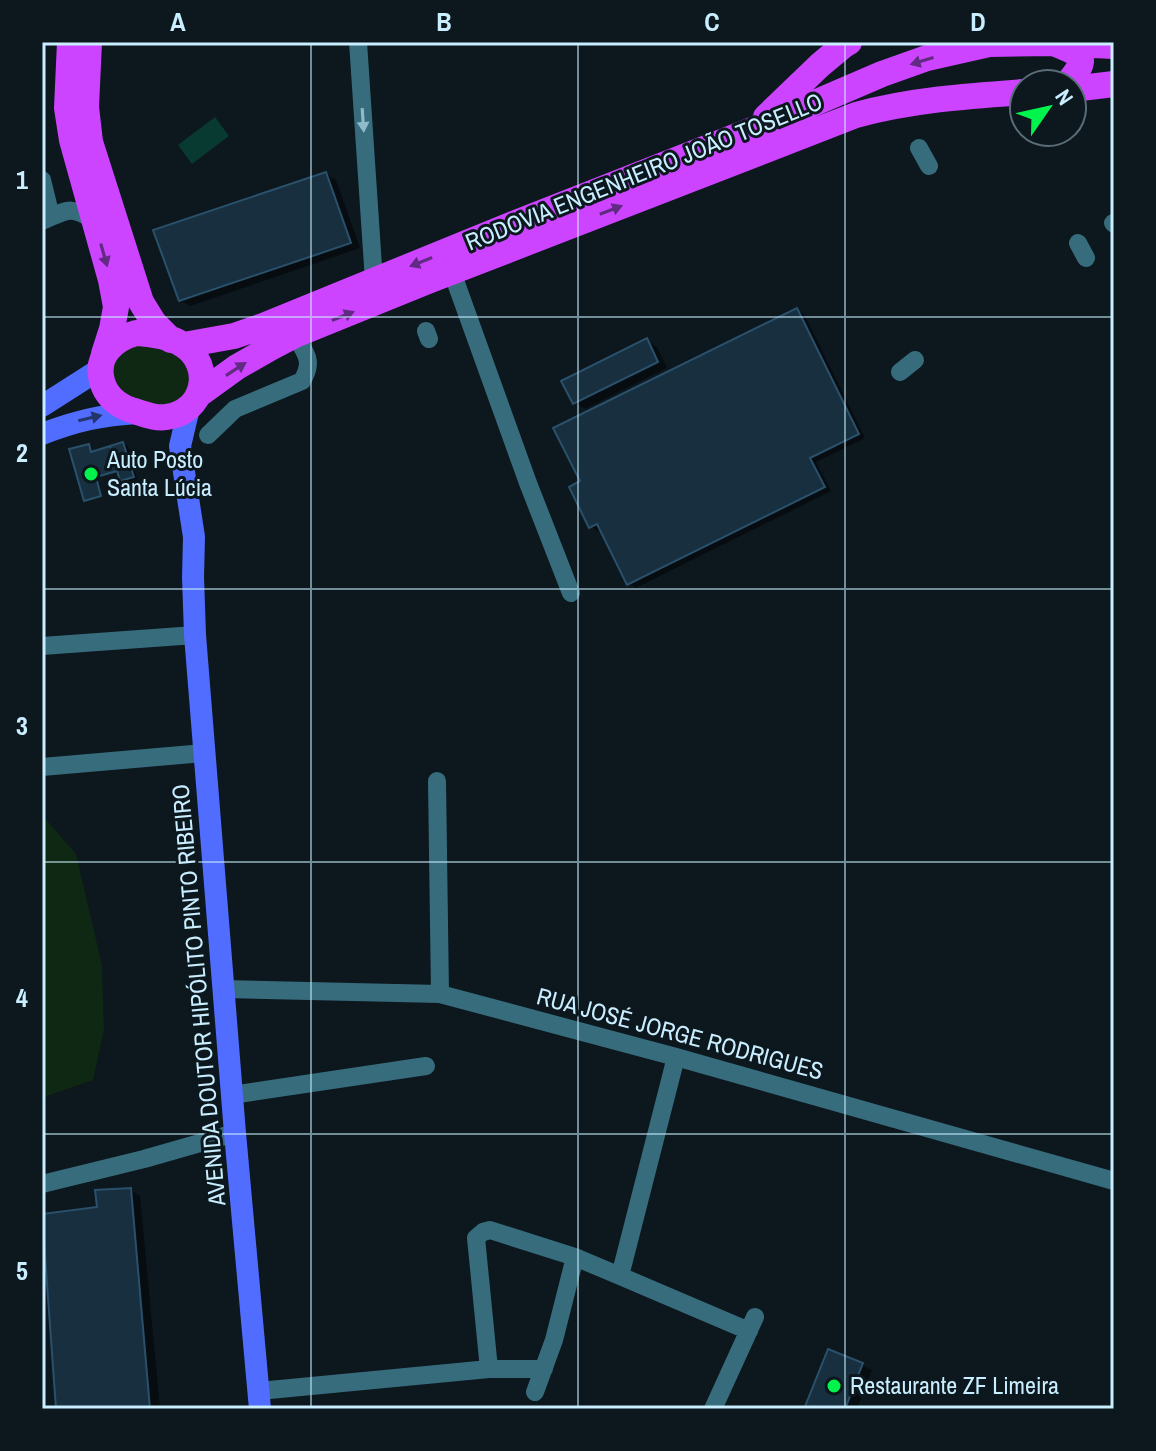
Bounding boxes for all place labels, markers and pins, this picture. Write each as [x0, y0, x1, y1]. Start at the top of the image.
place label: Auto Posto Santa Lúcia [106, 443, 212, 503]
marker: Auto Posto Santa Lúcia [82, 465, 100, 483]
place label: Restaurante ZF Limeira [850, 1369, 1059, 1401]
marker: Restaurante ZF Limeira [825, 1377, 843, 1395]

